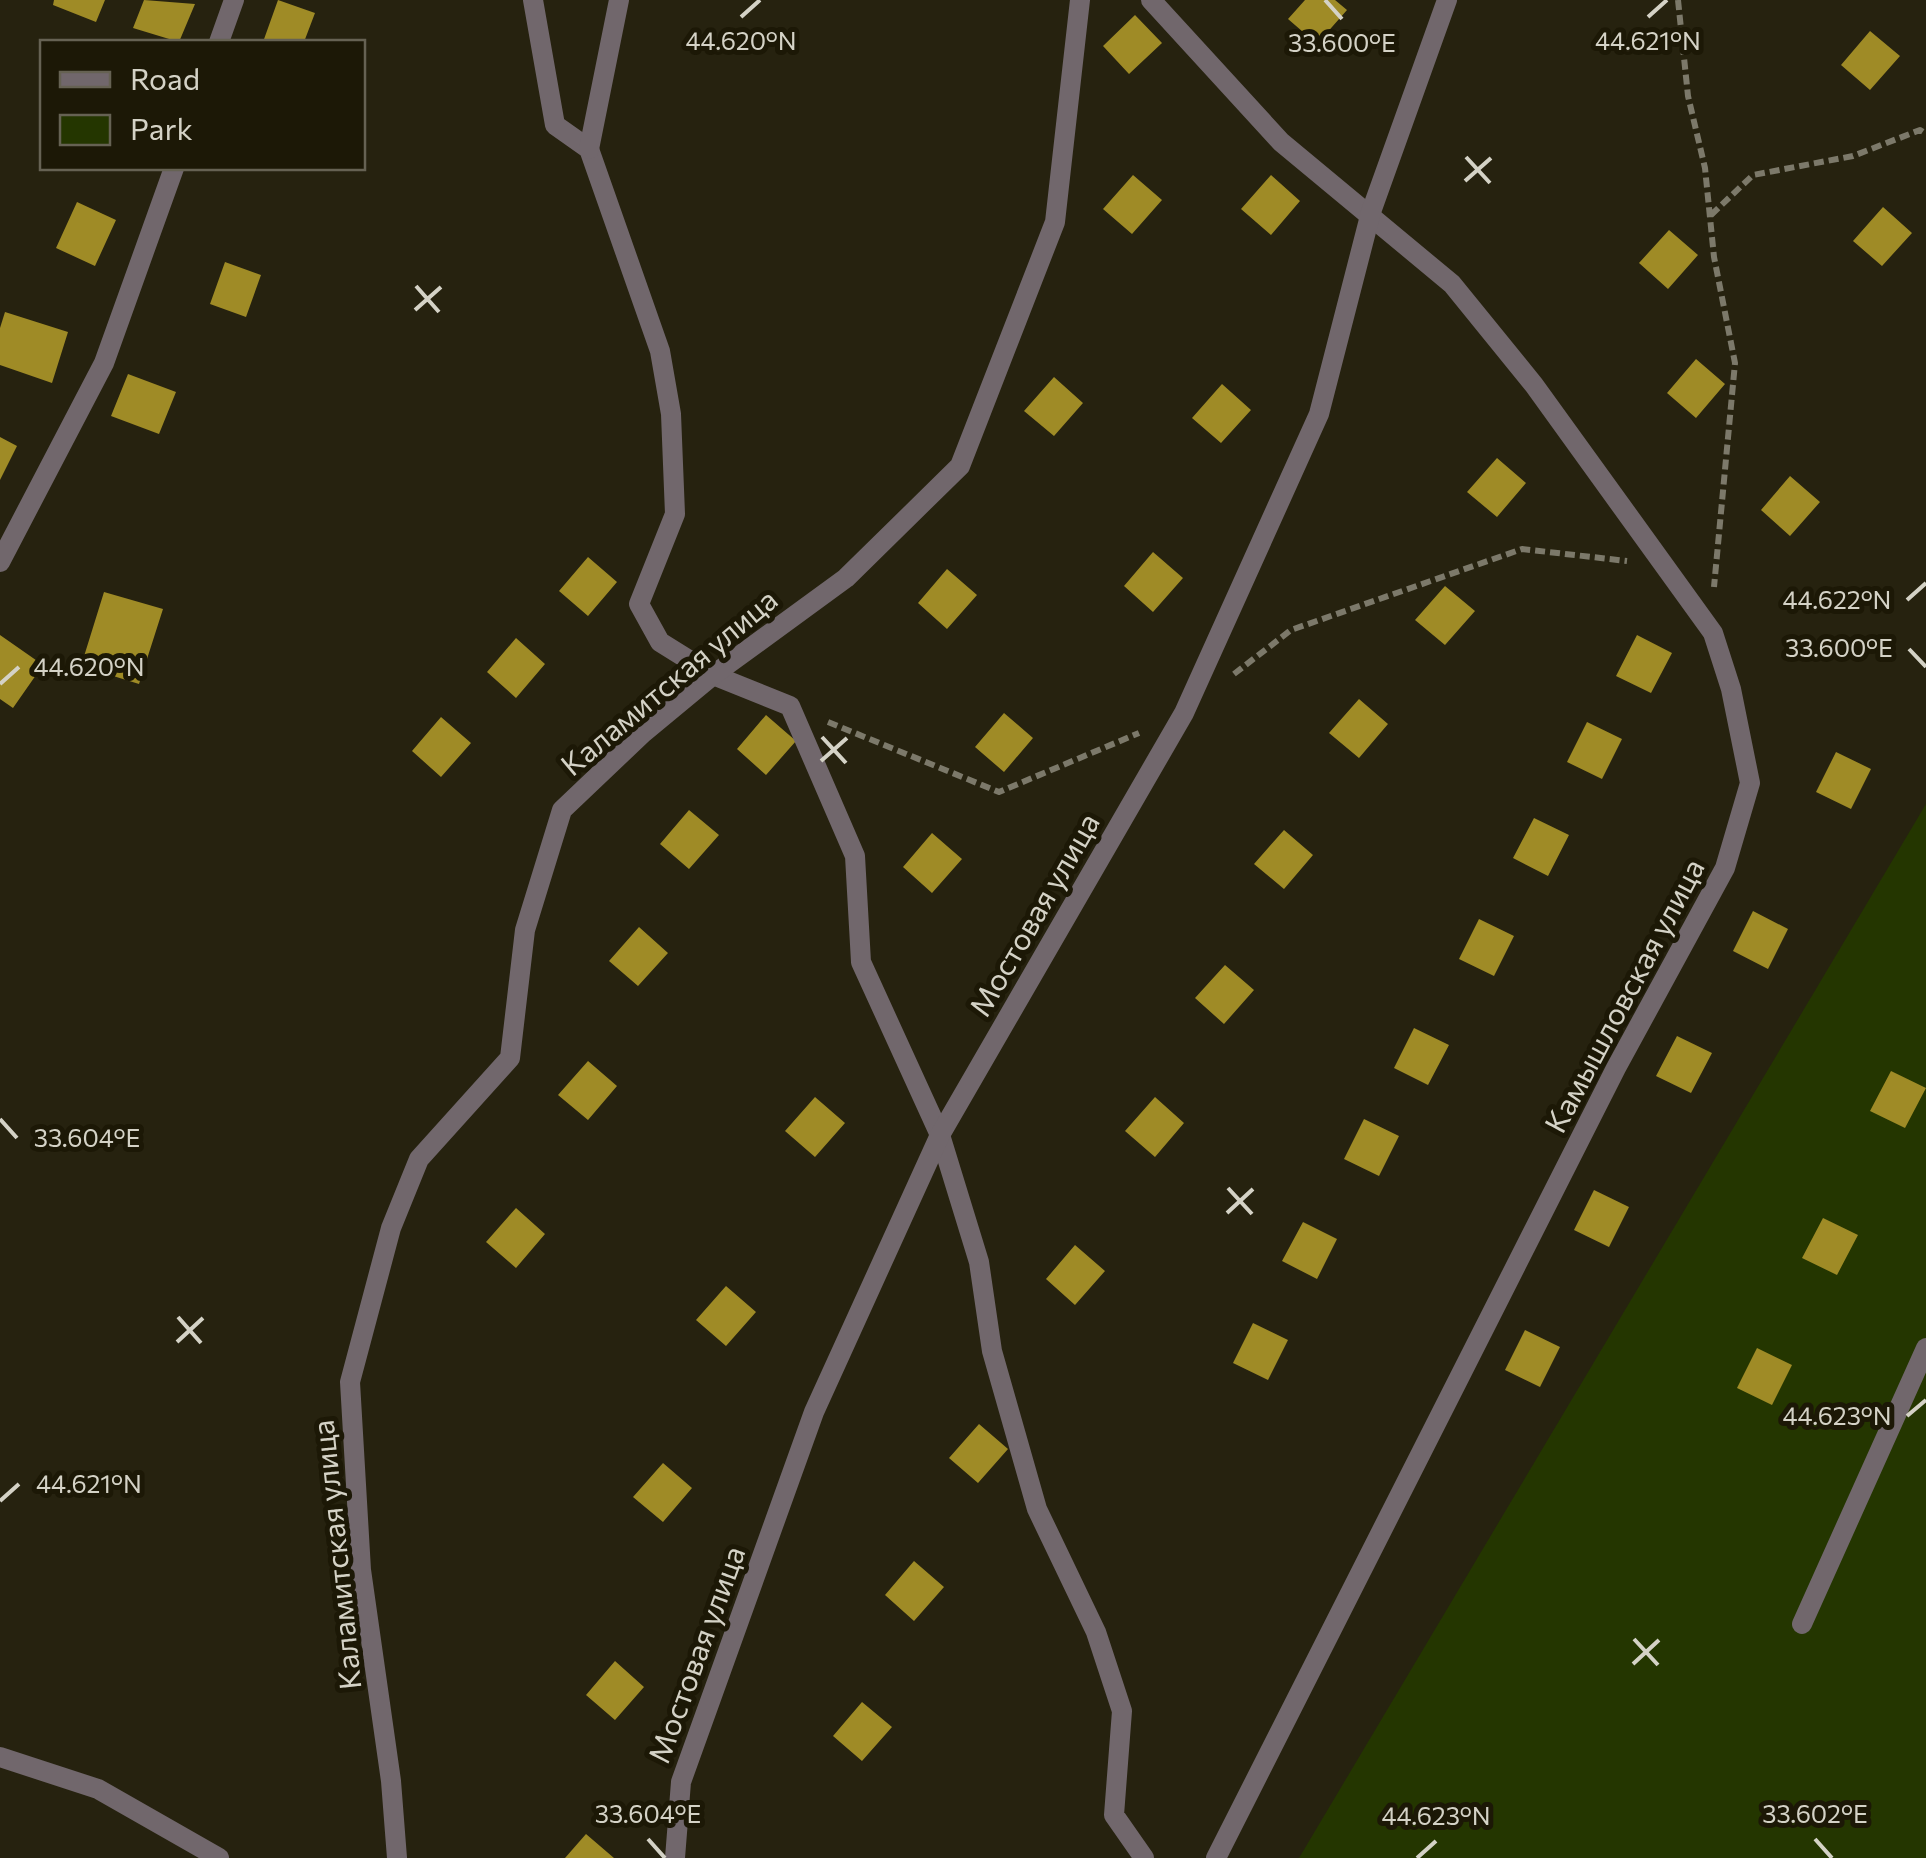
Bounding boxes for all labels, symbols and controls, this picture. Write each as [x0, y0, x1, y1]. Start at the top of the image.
text: 44.620°N [685, 25, 797, 55]
text: 44.621°N [1595, 25, 1701, 55]
text: 33.600°E [1288, 27, 1396, 57]
legend [40, 40, 365, 170]
text: Road [130, 59, 200, 96]
text: Park [130, 109, 193, 146]
street label: Каламитская улица [552, 580, 784, 782]
text: 44.622°N [1783, 584, 1891, 614]
text: 33.600°E [1785, 632, 1893, 662]
text: 44.620°N [33, 651, 145, 681]
street label: Мостовая улица [960, 806, 1106, 1022]
street label: Камышловская улица [1535, 852, 1711, 1138]
text: 33.604°E [34, 1122, 140, 1152]
text: 44.623°N [1782, 1400, 1892, 1430]
street label: Каламитская улица [302, 1418, 368, 1692]
text: 44.621°N [36, 1468, 142, 1498]
street label: Мостовая улица [639, 1540, 751, 1768]
text: 33.604°E [595, 1798, 701, 1828]
text: 33.602°E [1762, 1798, 1868, 1828]
text: 44.623°N [1381, 1800, 1491, 1830]

